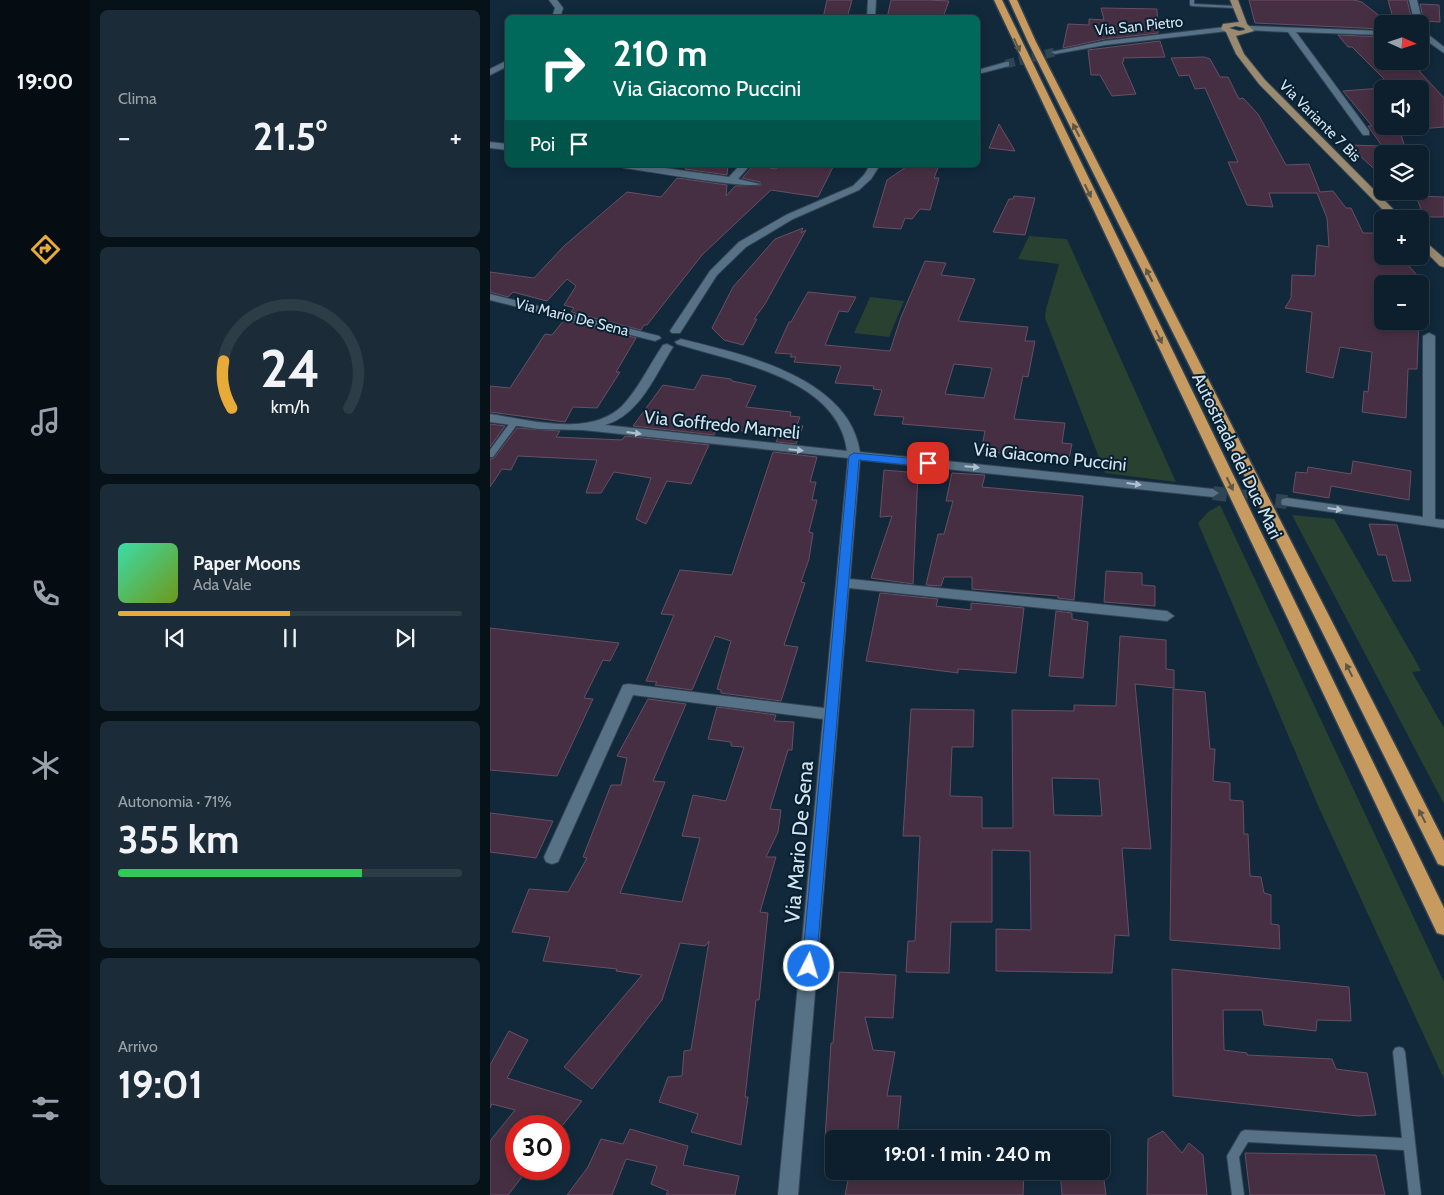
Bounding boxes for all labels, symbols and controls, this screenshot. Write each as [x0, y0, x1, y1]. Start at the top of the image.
street label: Via San Pietro [1094, 12, 1184, 40]
north arrow [1374, 15, 1429, 70]
map controls [1374, 15, 1429, 330]
text: 210 m [613, 32, 707, 75]
icon: right [530, 35, 595, 100]
one-way arrow [1014, 38, 1022, 52]
text: 19:00 [17, 68, 73, 95]
text: Via Giacomo Puccini [613, 75, 801, 102]
street label: Via Variante 7 Bis [1275, 76, 1365, 166]
button: sound [1374, 80, 1429, 135]
text: Clima [118, 89, 157, 108]
text: 21.5° [253, 113, 327, 160]
text: − [118, 120, 130, 154]
text: + [450, 120, 462, 154]
one-way arrow [1072, 123, 1080, 138]
icon: arrive [565, 130, 593, 158]
text: Poi [530, 133, 555, 156]
button: layers [1374, 145, 1429, 200]
one-way arrow [1084, 184, 1092, 198]
button: + [1374, 210, 1429, 265]
icon: directions [28, 232, 63, 267]
one-way arrow [1145, 268, 1154, 283]
button: − [1374, 275, 1429, 330]
street label: Via Mario De Sena [513, 294, 631, 340]
one-way arrow [1155, 330, 1163, 345]
text: 24 [260, 337, 320, 400]
street label: Autostrada dei Due Mari [1187, 369, 1287, 543]
text: km/h [270, 396, 310, 417]
icon: music [28, 404, 63, 439]
street label: Via Goffredo Mameli [643, 406, 801, 444]
one-way arrow [626, 429, 642, 437]
street label: Via Giacomo Puccini [972, 438, 1128, 476]
pin [907, 442, 949, 484]
one-way arrow [788, 446, 804, 454]
icon: arrive [914, 449, 942, 477]
one-way arrow [965, 464, 981, 472]
one-way arrow [1226, 477, 1234, 491]
one-way arrow [1126, 480, 1142, 488]
one-way arrow [1327, 505, 1343, 513]
text: Paper Moons [193, 552, 301, 575]
text: Ada Vale [193, 575, 252, 594]
icon: phone [28, 576, 63, 611]
icon: previous [161, 624, 189, 652]
icon: pause [276, 624, 304, 652]
icon: next [391, 624, 419, 652]
one-way arrow [1345, 663, 1353, 678]
icon: climate [28, 748, 63, 783]
street label: Via Mario De Sena [779, 760, 818, 924]
text: Autonomia · 71% [118, 792, 232, 811]
one-way arrow [1418, 808, 1426, 823]
text: 355 km [118, 816, 239, 863]
icon: car [28, 920, 63, 955]
position arrow [782, 939, 834, 991]
text: Arrivo [118, 1037, 158, 1056]
text: 19:01 [118, 1061, 203, 1108]
icon: filters [28, 1091, 63, 1126]
speed limit sign: 30 [505, 1115, 570, 1180]
text: 19:01 · 1 min · 240 m [884, 1143, 1051, 1166]

